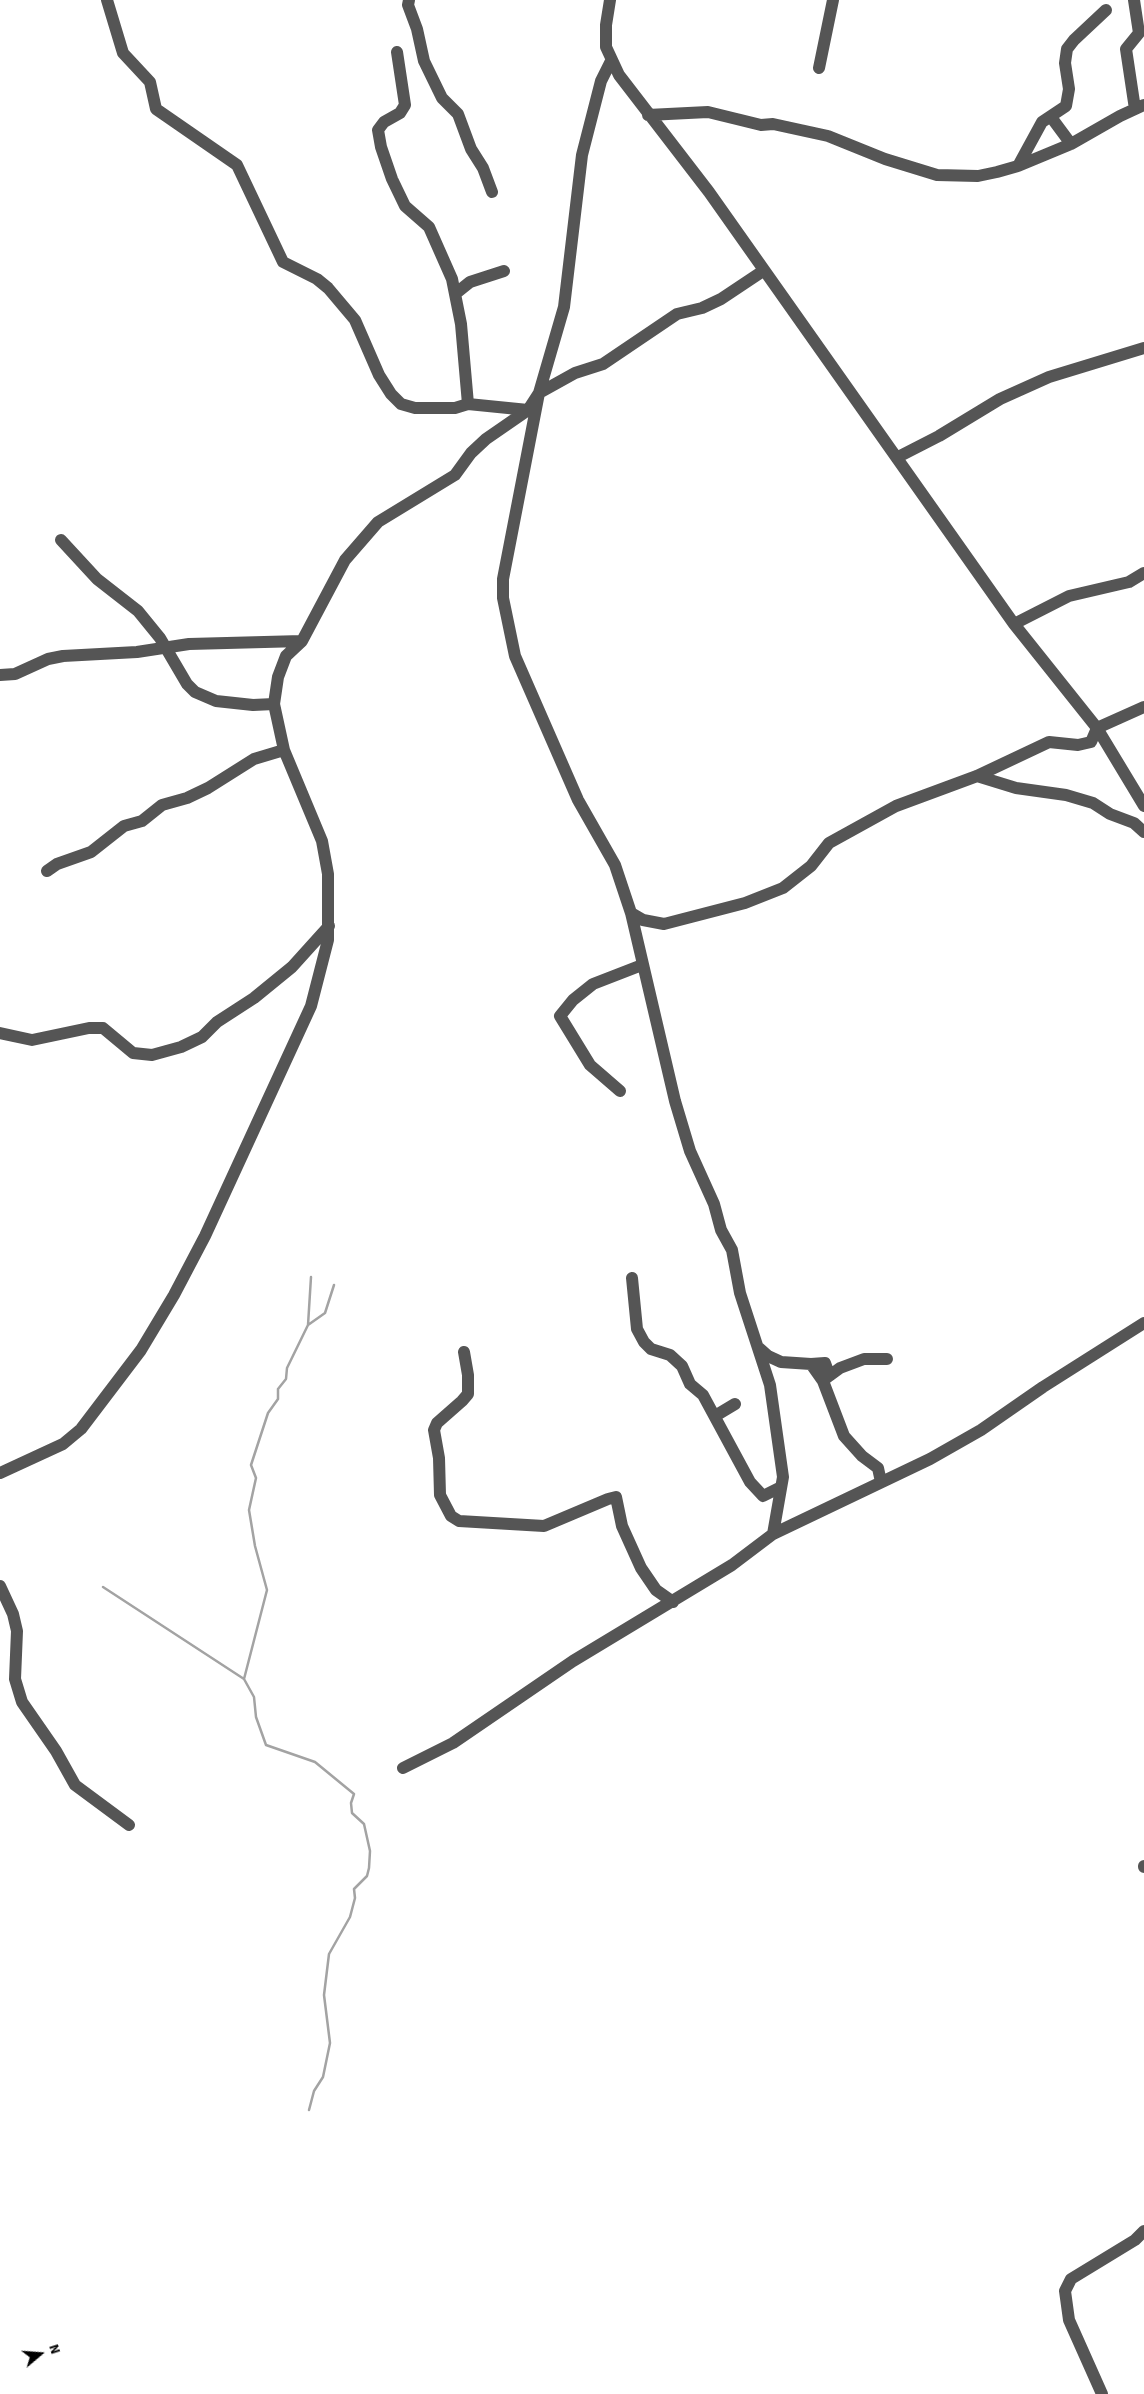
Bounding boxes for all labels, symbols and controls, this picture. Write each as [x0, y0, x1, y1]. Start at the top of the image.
north arrow [15, 2329, 65, 2379]
text: N [43, 2342, 65, 2357]

